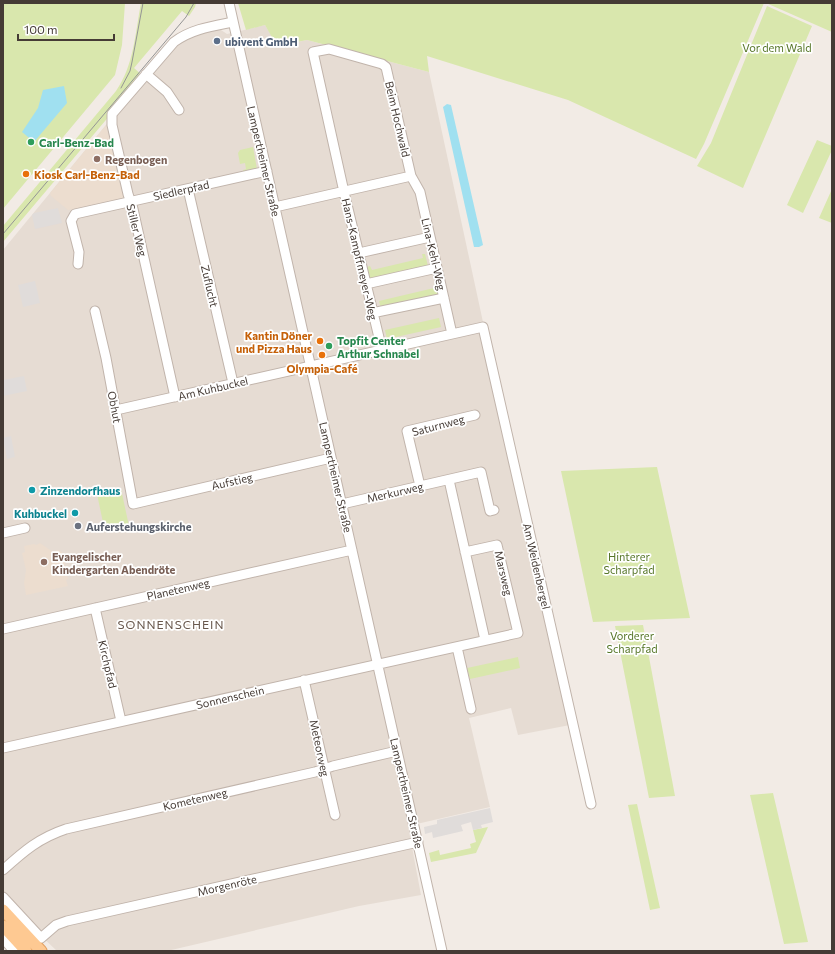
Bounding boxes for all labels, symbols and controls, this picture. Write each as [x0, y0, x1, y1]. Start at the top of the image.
scale bar [18, 16, 114, 42]
text: 100 m [24, 22, 58, 36]
place label: ubivent GmbH [225, 35, 298, 48]
marker: ubivent GmbH [212, 36, 222, 46]
park label: Vor dem Wald [742, 41, 812, 54]
street label: Beim Hochwald [383, 80, 413, 158]
street label: Lampertheimer Straße [245, 104, 283, 218]
place label: Carl-Benz-Bad [39, 136, 114, 149]
marker: Carl-Benz-Bad [26, 137, 36, 147]
place label: Regenbogen [105, 153, 167, 166]
marker: Regenbogen [92, 154, 102, 164]
place label: Kiosk Carl-Benz-Bad [34, 168, 140, 181]
marker: Kiosk Carl-Benz-Bad [21, 169, 31, 179]
street label: Siedlerpfad [152, 177, 210, 203]
street label: Hans-Kampffmeyer-Weg [340, 197, 380, 321]
street label: Stiller Weg [124, 202, 150, 258]
street label: Lina-Kehl-Weg [419, 216, 449, 292]
street label: Zuflucht [199, 264, 221, 309]
place label: Kantin Döner und Pizza Haus [236, 329, 312, 355]
place label: Topfit Center Arthur Schnabel [337, 334, 419, 360]
marker: Kantin Döner und Pizza Haus [315, 336, 325, 346]
marker: Topfit Center Arthur Schnabel [324, 341, 334, 351]
marker: Olympia-Café [317, 350, 327, 360]
place label: Olympia-Café [286, 362, 358, 375]
street label: Am Kuhbuckel [177, 374, 249, 402]
street label: Obhut [106, 390, 125, 425]
street label: Saturnweg [410, 412, 466, 438]
street label: Lampertheimer Straße [317, 420, 355, 534]
street label: Aufstieg [210, 470, 254, 492]
street label: Merkurweg [365, 479, 425, 505]
place label: Zinzendorfhaus [40, 484, 120, 497]
marker: Zinzendorfhaus [27, 485, 37, 495]
place label: Kuhbuckel [14, 507, 67, 520]
marker: Kuhbuckel [70, 508, 80, 518]
place label: Auferstehungskirche [86, 520, 192, 533]
marker: Auferstehungskirche [73, 521, 83, 531]
street label: Am Weidenbergel [521, 522, 553, 610]
street label: Marsweg [493, 549, 515, 597]
place label: Evangelischer Kindergarten Abendröte [52, 550, 176, 576]
park label: Hinterer Scharpfad [603, 550, 655, 576]
marker: Evangelischer Kindergarten Abendröte [39, 557, 49, 567]
street label: Planetenweg [145, 575, 211, 603]
district label: SONNENSCHEIN [118, 617, 224, 631]
park label: Vorderer Scharpfad [606, 629, 658, 655]
street label: Kirchpfad [96, 639, 120, 689]
street label: Sonnenschein [195, 683, 265, 711]
street label: Meteorweg [308, 718, 332, 778]
street label: Lampertheimer Straße [388, 736, 426, 850]
street label: Kometenweg [162, 785, 228, 813]
street label: Morgenröte [196, 872, 258, 898]

